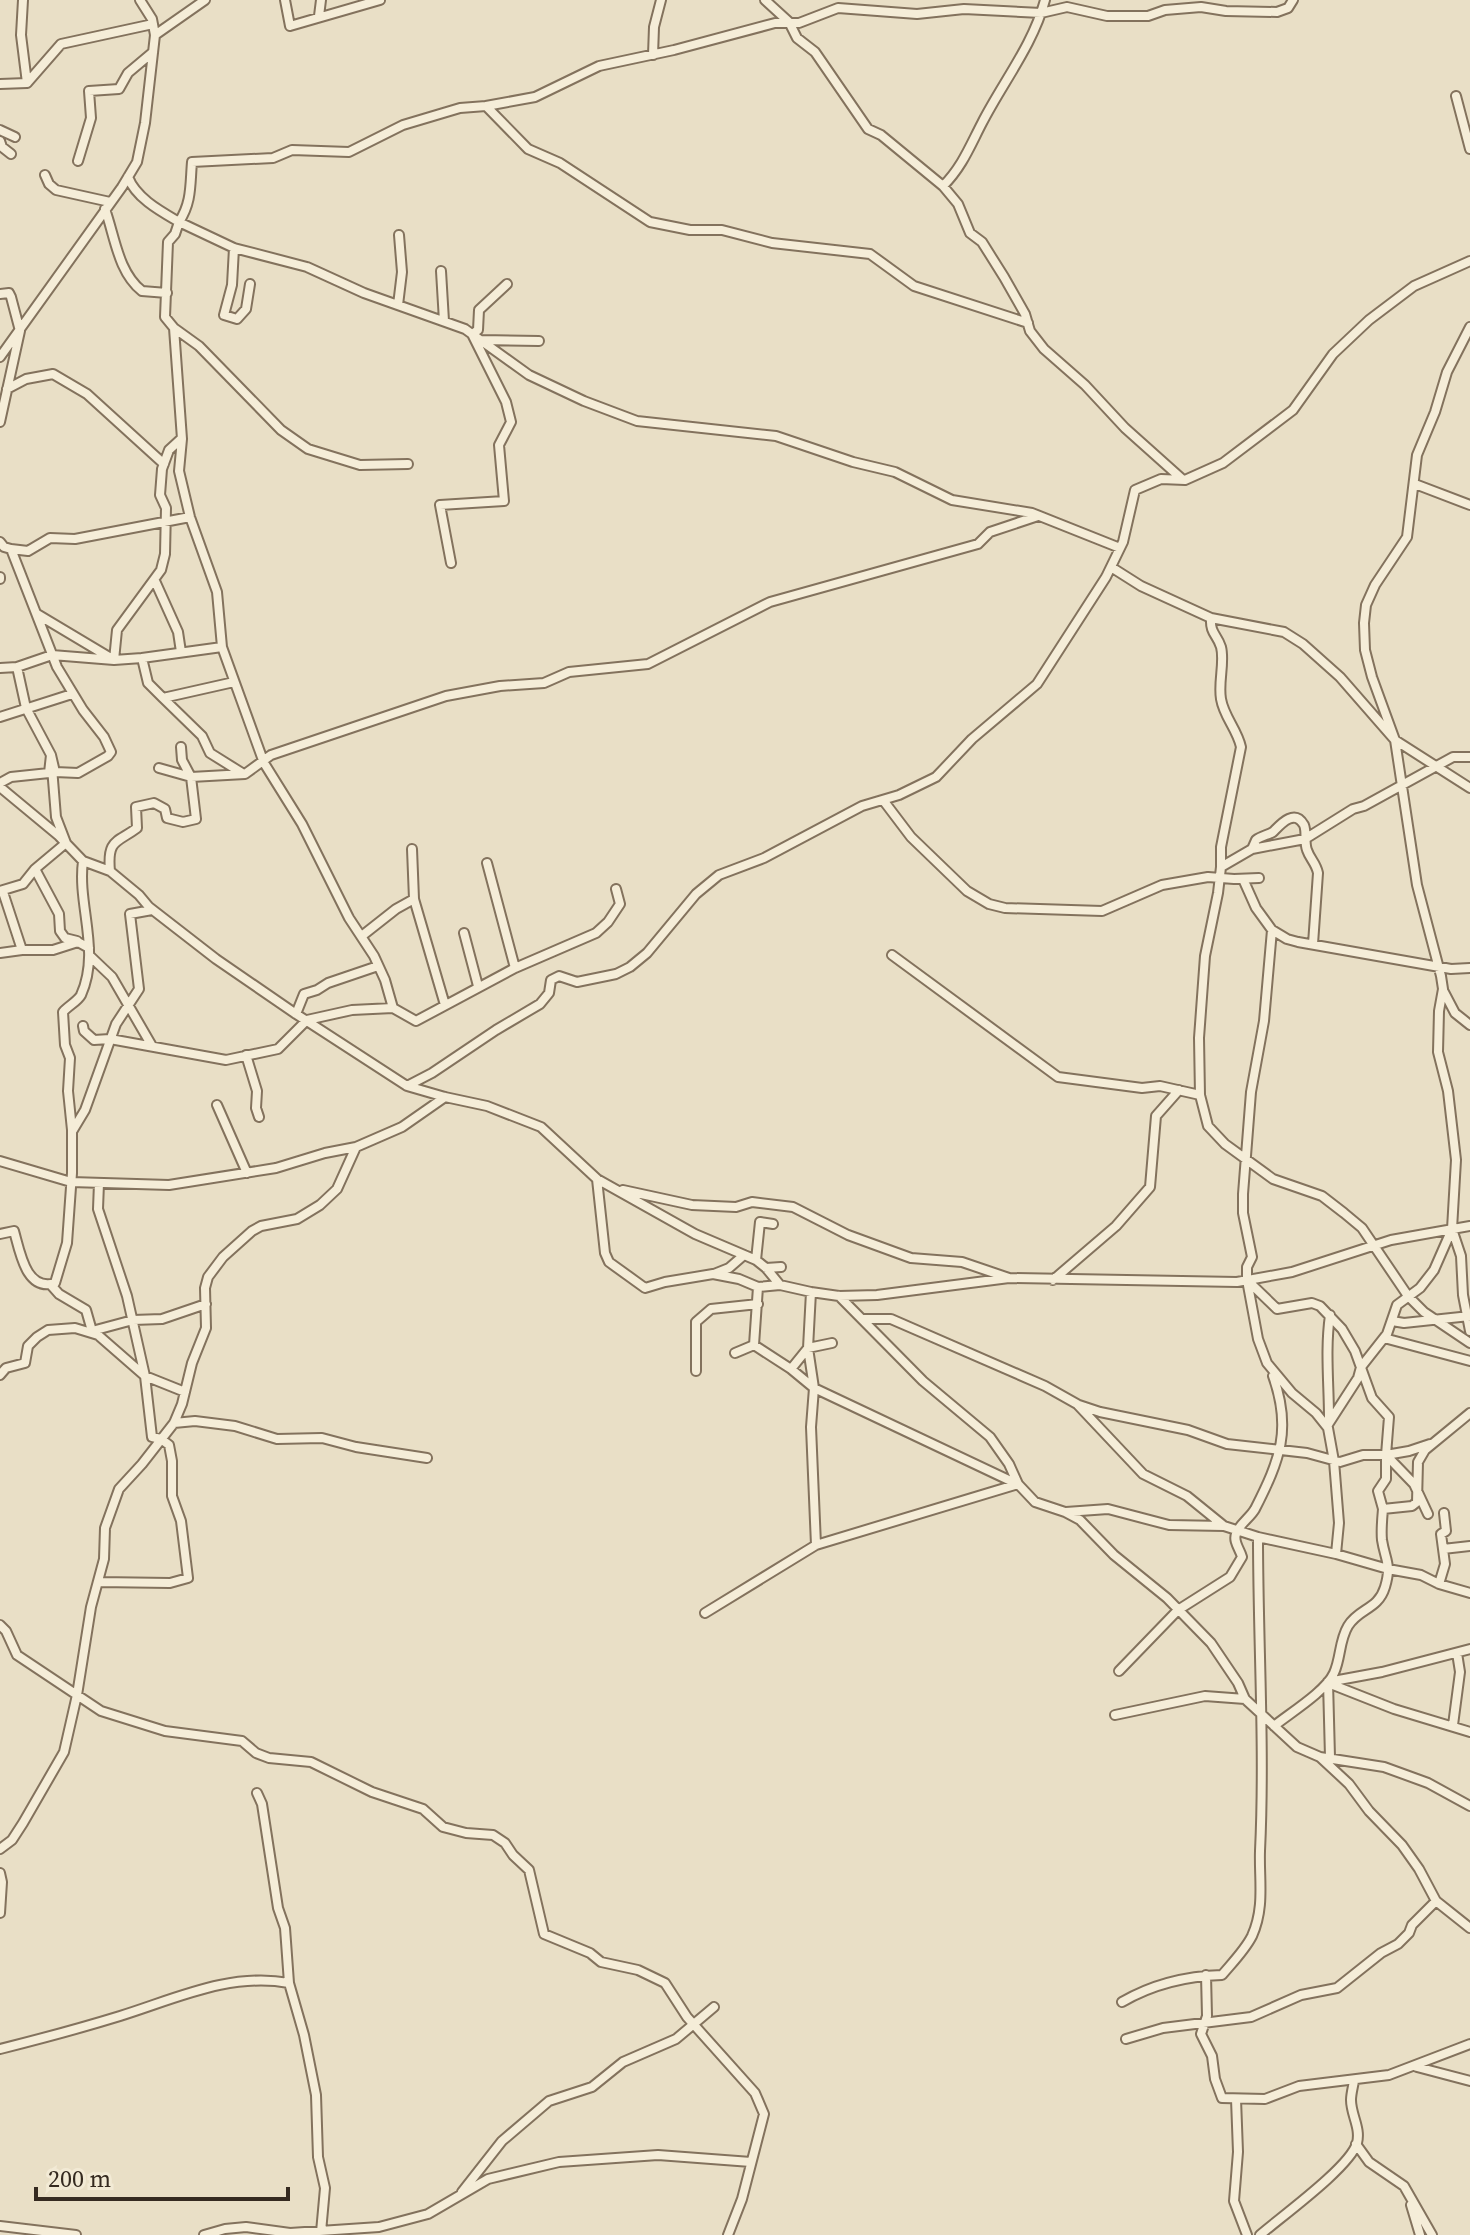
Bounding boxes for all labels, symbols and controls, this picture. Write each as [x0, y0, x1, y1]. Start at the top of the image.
scale bar [36, 2151, 288, 2201]
text: 200 m [48, 2162, 111, 2195]

